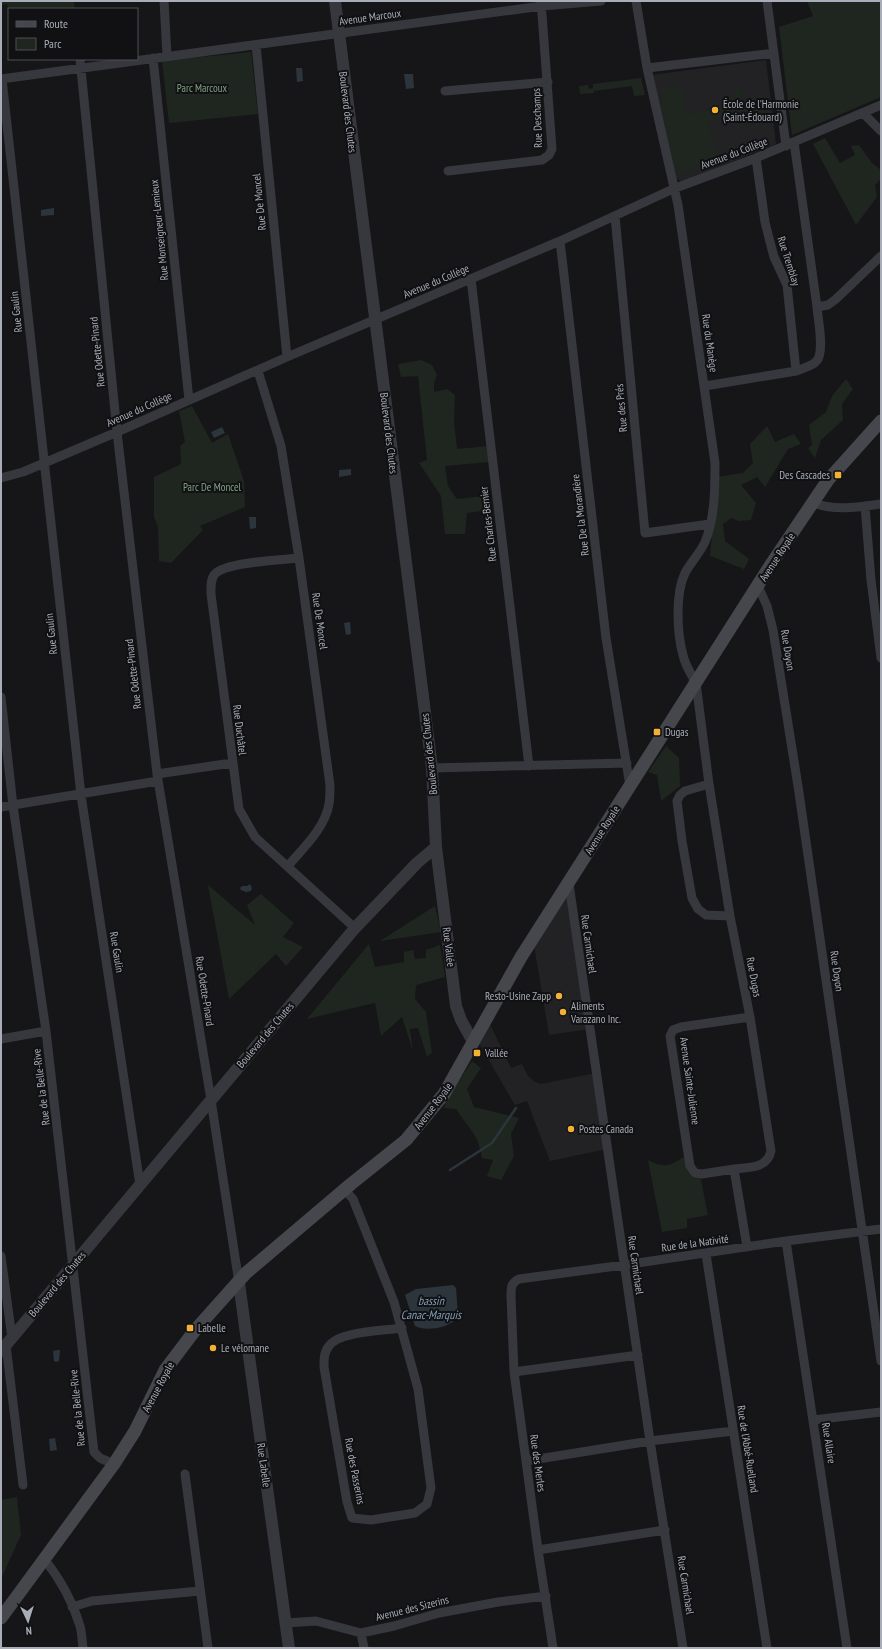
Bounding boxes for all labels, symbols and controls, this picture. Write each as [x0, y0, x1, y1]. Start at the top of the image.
street label: Avenue Marcoux [338, 6, 402, 28]
legend [8, 8, 138, 60]
text: Route [44, 16, 68, 31]
text: Parc [44, 36, 62, 51]
street label: Boulevard des Chutes [336, 71, 360, 154]
park label: Parc Marcoux [177, 81, 228, 95]
street label: Rue Deschamps [529, 88, 545, 148]
place label: École de l'Harmonie (Saint-Édouard) [723, 97, 799, 124]
marker: École de l'Harmonie (Saint-Édouard) [710, 105, 720, 115]
street label: Avenue du Collège [699, 134, 770, 172]
street label: Rue De Moncel [249, 172, 269, 231]
street label: Rue Monseigneur-Lemieux [147, 178, 171, 281]
street label: Rue Tremblay [774, 234, 804, 288]
street label: Avenue du Collège [401, 261, 472, 301]
street label: Rue Gaulin [7, 291, 25, 333]
street label: Rue du Manège [699, 313, 721, 374]
street label: Rue Odette-Pinard [86, 316, 108, 388]
street label: Rue des Prés [612, 383, 630, 433]
street label: Avenue du Collège [104, 388, 174, 430]
street label: Boulevard des Chutes [377, 392, 401, 475]
place label: Des Cascades [779, 468, 830, 482]
marker: Des Cascades [833, 470, 843, 480]
street label: Rue De la Morandière [568, 473, 592, 557]
park label: Parc De Moncel [183, 480, 242, 494]
street label: Rue Charles-Bernier [476, 486, 500, 562]
street label: Avenue Royale [756, 530, 798, 584]
street label: Rue De Moncel [309, 592, 331, 651]
street label: Rue Gaulin [42, 613, 60, 655]
street label: Rue Doyon [778, 629, 798, 672]
street label: Rue Odette-Pinard [122, 638, 144, 710]
street label: Rue Duchâtel [230, 704, 250, 756]
street label: Boulevard des Chutes [418, 712, 440, 795]
place label: Dugas [665, 725, 689, 739]
marker: Dugas [652, 727, 662, 737]
street label: Avenue Royale [581, 802, 623, 857]
street label: Rue Carmichael [578, 914, 600, 975]
street label: Rue Vallée [440, 926, 458, 968]
street label: Rue Gaulin [107, 931, 127, 974]
street label: Rue Doyon [827, 950, 847, 992]
street label: Rue Odette-Pinard [193, 955, 217, 1027]
street label: Rue Dugas [743, 956, 765, 998]
place label: Resto-Usine Zapp [485, 989, 551, 1003]
marker: Resto-Usine Zapp [554, 991, 564, 1001]
street label: Boulevard des Chutes [233, 999, 297, 1071]
place label: Aliments Varazano Inc. [570, 999, 621, 1026]
marker: Aliments Varazano Inc. [558, 1007, 568, 1017]
street label: Avenue Sainte-Julienne [677, 1036, 703, 1126]
place label: Vallée [484, 1046, 509, 1060]
street label: Rue de la Belle-Rive [29, 1048, 53, 1126]
marker: Vallée [472, 1048, 482, 1058]
street label: Avenue Royale [411, 1079, 455, 1132]
place label: Postes Canada [579, 1122, 633, 1136]
marker: Postes Canada [566, 1124, 576, 1134]
street label: Rue de la Nativité [660, 1231, 730, 1255]
street label: Rue Carmichael [625, 1235, 647, 1296]
street label: Boulevard des Chutes [25, 1248, 89, 1320]
water label: bassin Canac-Marquis [401, 1293, 463, 1322]
place label: Labelle [198, 1321, 226, 1335]
marker: Labelle [185, 1323, 195, 1333]
place label: Le vélomane [221, 1341, 269, 1355]
marker: Le vélomane [208, 1343, 218, 1353]
street label: Avenue Royale [139, 1359, 177, 1415]
street label: Rue de la Belle-Rive [66, 1369, 88, 1447]
street label: Rue de l'Abbé-Ruelland [734, 1404, 762, 1494]
street label: Rue Allaire [819, 1422, 839, 1465]
street label: Rue des Merles [527, 1433, 549, 1493]
street label: Rue des Passerins [342, 1437, 368, 1506]
street label: Rue Labelle [254, 1442, 274, 1489]
street label: Rue Carmichael [674, 1555, 698, 1616]
street label: Avenue des Sizerins [374, 1592, 450, 1624]
north arrow [8, 1601, 48, 1641]
text: N [25, 1624, 32, 1638]

